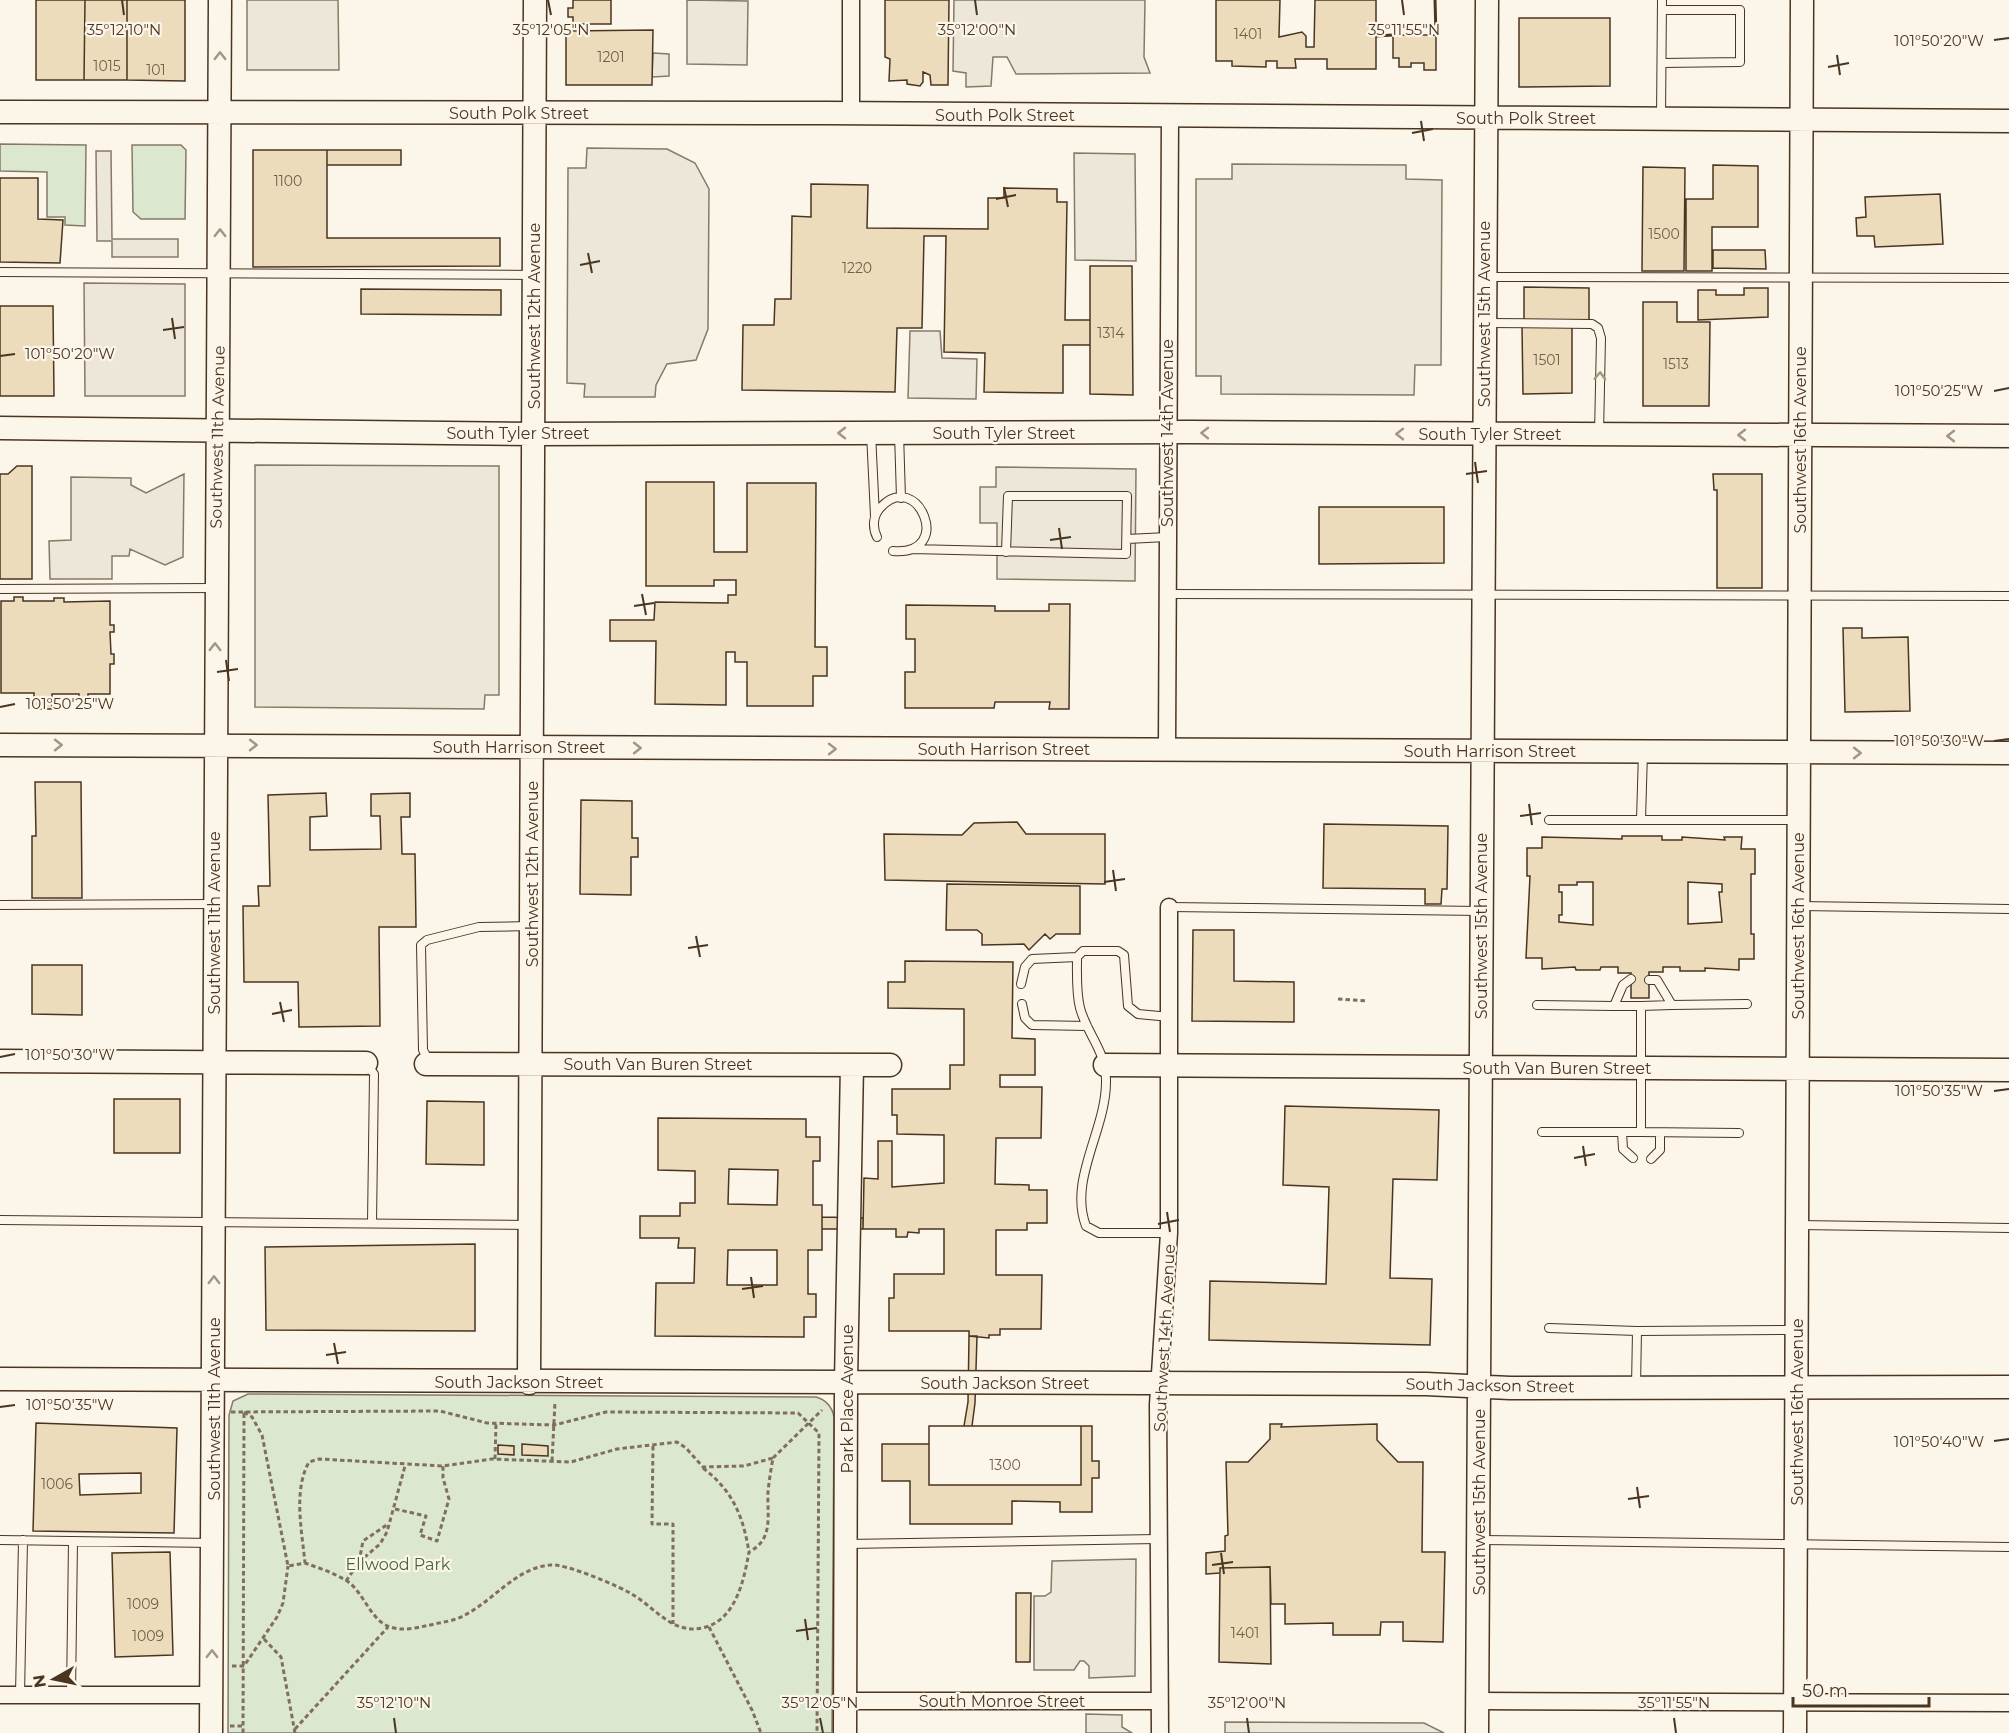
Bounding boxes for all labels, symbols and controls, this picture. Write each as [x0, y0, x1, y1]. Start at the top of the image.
text: 35°12'10"N [87, 20, 161, 39]
text: 35°12'05"N [513, 20, 589, 39]
text: 35°12'00"N [938, 20, 1016, 39]
text: 35°11'55"N [1368, 20, 1440, 39]
house number: 1401 [1234, 25, 1262, 43]
text: 101°50'20"W [1894, 31, 1984, 50]
house number: 1201 [597, 48, 625, 66]
one-way arrow [214, 52, 226, 61]
house number: 1015 [93, 57, 121, 75]
house number: 101 [146, 61, 166, 79]
street label: South Polk Street [449, 104, 589, 123]
street label: South Polk Street [935, 106, 1075, 125]
street label: South Polk Street [1456, 109, 1596, 128]
house number: 1100 [274, 172, 302, 190]
street label: Southwest 15th Avenue [1475, 221, 1494, 407]
street label: Southwest 12th Avenue [525, 223, 544, 409]
house number: 1500 [1648, 225, 1680, 243]
one-way arrow [213, 229, 226, 238]
house number: 1220 [842, 259, 872, 277]
house number: 1314 [1097, 324, 1125, 342]
street label: Southwest 14th Avenue [1158, 339, 1177, 527]
text: 101°50'20"W [25, 344, 115, 363]
street label: Southwest 11th Avenue [206, 345, 229, 529]
street label: Southwest 16th Avenue [1791, 346, 1810, 534]
house number: 1501 [1533, 351, 1561, 369]
house number: 1513 [1663, 355, 1689, 373]
one-way arrow [1594, 372, 1606, 381]
text: 101°50'25"W [1895, 381, 1984, 400]
street label: South Tyler Street [447, 424, 590, 443]
street label: South Tyler Street [933, 424, 1076, 443]
street label: South Tyler Street [1419, 425, 1562, 444]
one-way arrow [1201, 426, 1210, 439]
one-way arrow [838, 427, 847, 439]
one-way arrow [1396, 428, 1405, 440]
one-way arrow [1738, 429, 1747, 441]
one-way arrow [1946, 430, 1955, 442]
one-way arrow [209, 642, 221, 651]
text: 101°50'25"W [26, 694, 115, 713]
text: 101°50'30"W [1894, 731, 1984, 750]
street label: South Harrison Street [433, 738, 606, 757]
one-way arrow [54, 739, 63, 751]
one-way arrow [249, 739, 258, 751]
street label: South Harrison Street [918, 740, 1091, 759]
one-way arrow [633, 742, 642, 754]
street label: South Harrison Street [1404, 742, 1577, 761]
one-way arrow [828, 743, 837, 755]
one-way arrow [1853, 747, 1862, 759]
street label: Southwest 12th Avenue [523, 781, 542, 967]
street label: Southwest 11th Avenue [205, 831, 224, 1015]
street label: Southwest 16th Avenue [1789, 832, 1808, 1020]
street label: Southwest 15th Avenue [1472, 833, 1491, 1019]
text: 101°50'30"W [25, 1045, 115, 1064]
street label: South Van Buren Street [564, 1055, 753, 1074]
street label: South Van Buren Street [1463, 1059, 1652, 1078]
text: 101°50'35"W [1895, 1081, 1983, 1100]
street label: Southwest 14th Avenue [1150, 1244, 1179, 1432]
one-way arrow [208, 1275, 220, 1284]
street label: Southwest 11th Avenue [205, 1317, 224, 1501]
street label: Southwest 16th Avenue [1788, 1318, 1807, 1506]
street label: Park Place Avenue [838, 1324, 857, 1474]
street label: South Jackson Street [435, 1373, 604, 1392]
street label: South Jackson Street [921, 1374, 1090, 1393]
street label: South Jackson Street [1405, 1375, 1575, 1396]
text: 101°50'35"W [26, 1395, 114, 1414]
street label: Southwest 15th Avenue [1470, 1409, 1489, 1595]
text: 101°50'40"W [1894, 1432, 1985, 1451]
house number: 1300 [989, 1456, 1021, 1474]
house number: 1006 [41, 1475, 74, 1493]
park label: Ellwood Park [346, 1555, 451, 1574]
house number: 1009 [127, 1595, 159, 1613]
house number: 1401 [1231, 1624, 1259, 1642]
house number: 1009 [132, 1627, 164, 1645]
north arrow [24, 1649, 84, 1709]
one-way arrow [206, 1649, 218, 1658]
scale bar [1793, 1670, 1930, 1708]
text: N [29, 1673, 50, 1689]
text: 50 m [1802, 1680, 1848, 1702]
street label: South Monroe Street [919, 1692, 1086, 1711]
text: 35°12'10"N [357, 1693, 431, 1712]
text: 35°12'05"N [782, 1693, 858, 1712]
text: 35°12'00"N [1208, 1693, 1286, 1712]
text: 35°11'55"N [1638, 1693, 1710, 1712]

